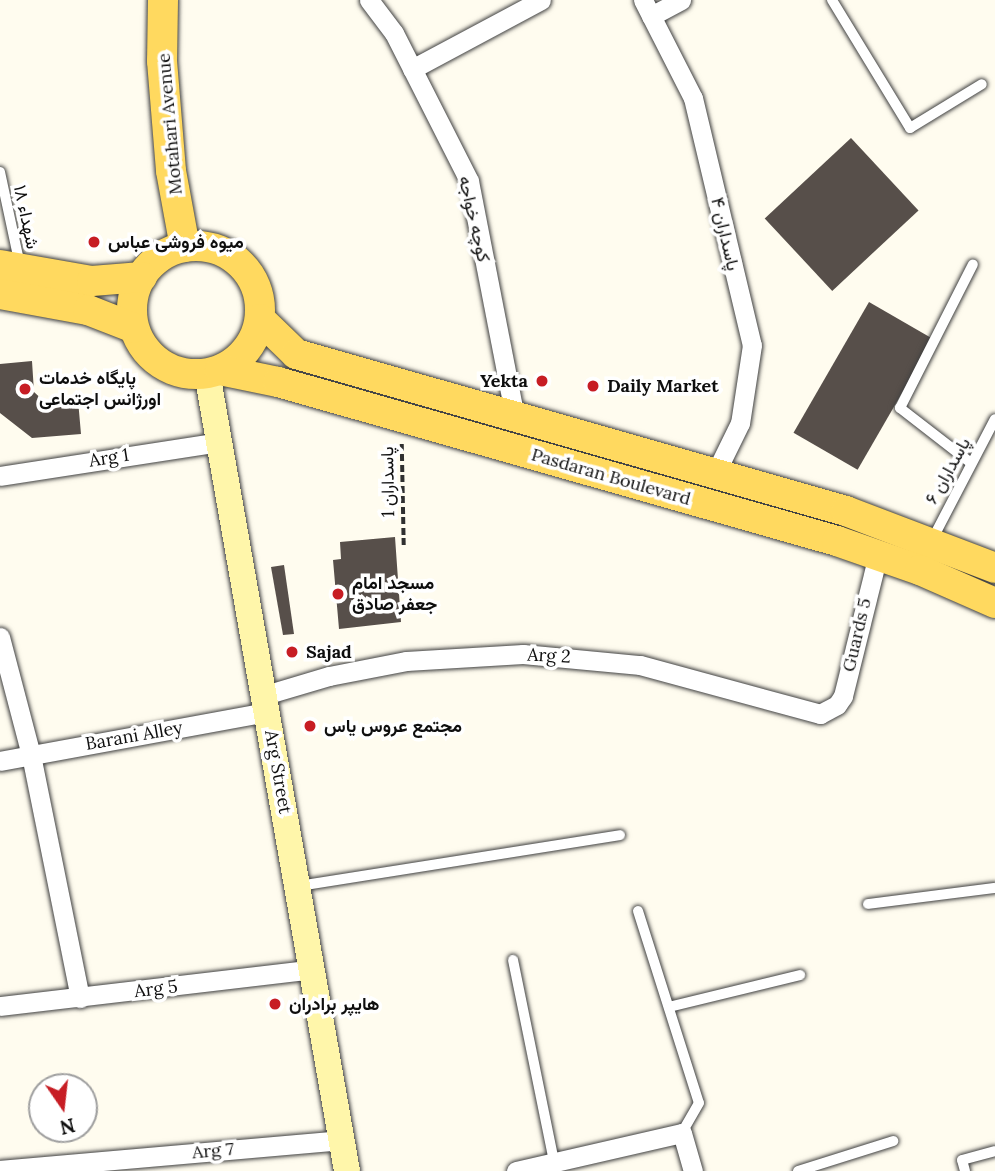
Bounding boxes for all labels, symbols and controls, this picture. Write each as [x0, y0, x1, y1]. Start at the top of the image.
street label: Motahari Avenue [153, 52, 187, 196]
street label: کوچه خواجه [454, 174, 494, 264]
street label: شهداء ۱۸ [9, 183, 43, 251]
street label: پاسداران ۴ [706, 195, 744, 273]
place label: میوه فروشی عباس [108, 231, 244, 253]
marker: میوه فروشی عباس [86, 234, 102, 250]
place label: پایگاه خدمات اورژانس اجتماعی [39, 368, 161, 410]
place label: Yekta [480, 370, 528, 392]
marker: Yekta [534, 373, 550, 389]
place label: Daily Market [607, 375, 719, 397]
marker: Daily Market [585, 378, 601, 394]
marker: پایگاه خدمات اورژانس اجتماعی [17, 381, 33, 397]
street label: پاسداران ۶ [921, 434, 975, 508]
street label: Arg 1 [87, 444, 131, 472]
street label: Pasdaran Boulevard [529, 444, 693, 510]
street label: پاسداران 1 [377, 446, 399, 518]
place label: مسجد امام جعفر صادق [352, 573, 437, 616]
marker: مسجد امام جعفر صادق [330, 586, 346, 602]
street label: Guards 5 [838, 596, 876, 674]
place label: Sajad [306, 641, 352, 663]
marker: Sajad [284, 644, 300, 660]
street label: Arg 2 [527, 644, 571, 668]
place label: مجتمع عروس یاس [324, 715, 462, 737]
street label: Barani Alley [84, 717, 184, 755]
marker: مجتمع عروس یاس [302, 718, 318, 734]
street label: Arg Street [260, 728, 296, 816]
street label: Arg 5 [133, 976, 179, 1002]
place label: هایپر برادران [289, 993, 380, 1015]
marker: هایپر برادران [267, 996, 283, 1012]
north arrow [28, 1073, 98, 1143]
text: N [58, 1113, 78, 1140]
street label: Arg 7 [191, 1138, 235, 1164]

